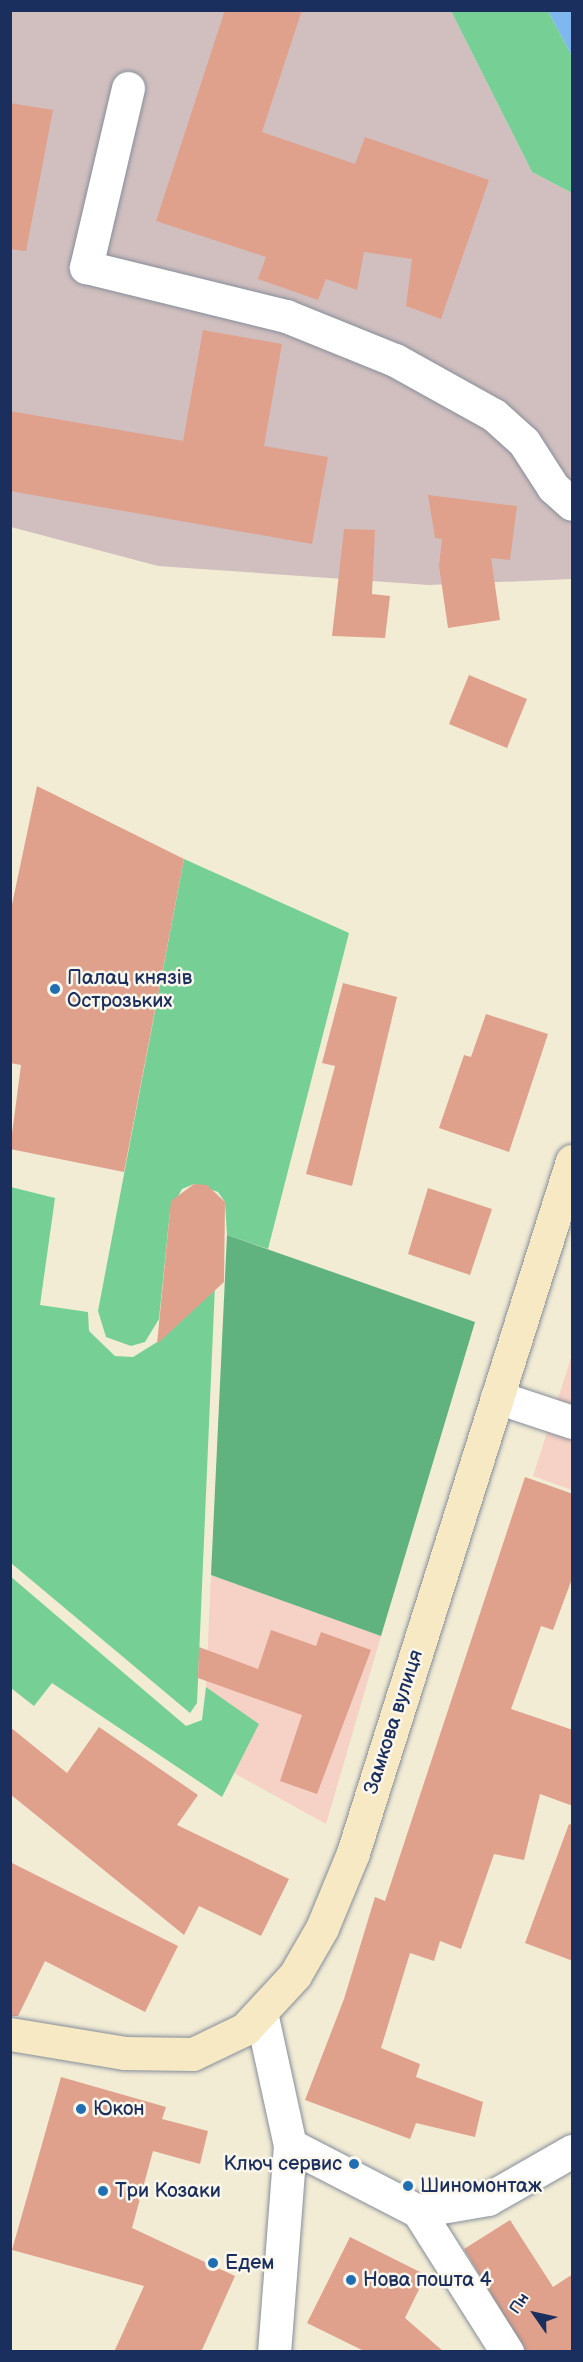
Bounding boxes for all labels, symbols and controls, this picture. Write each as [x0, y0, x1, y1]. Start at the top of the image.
place label: Палац князів Острозьких [67, 966, 192, 1013]
marker: Палац князів Острозьких [48, 982, 62, 996]
street label: Замкова вулиця [359, 1647, 429, 1797]
place label: Юкон [93, 2097, 145, 2121]
marker: Юкон [74, 2102, 88, 2116]
place label: Ключ сервис [223, 2152, 342, 2176]
marker: Ключ сервис [347, 2157, 361, 2171]
place label: Шиномонтаж [420, 2174, 542, 2198]
place label: Три Козаки [115, 2179, 221, 2203]
marker: Шиномонтаж [401, 2179, 415, 2193]
marker: Три Козаки [96, 2184, 110, 2198]
place label: Едем [225, 2251, 274, 2275]
marker: Едем [206, 2256, 220, 2270]
place label: Нова пошта 4 [363, 2268, 492, 2292]
marker: Нова пошта 4 [344, 2273, 358, 2287]
north arrow [505, 2284, 565, 2344]
text: Пн [506, 2290, 533, 2318]

